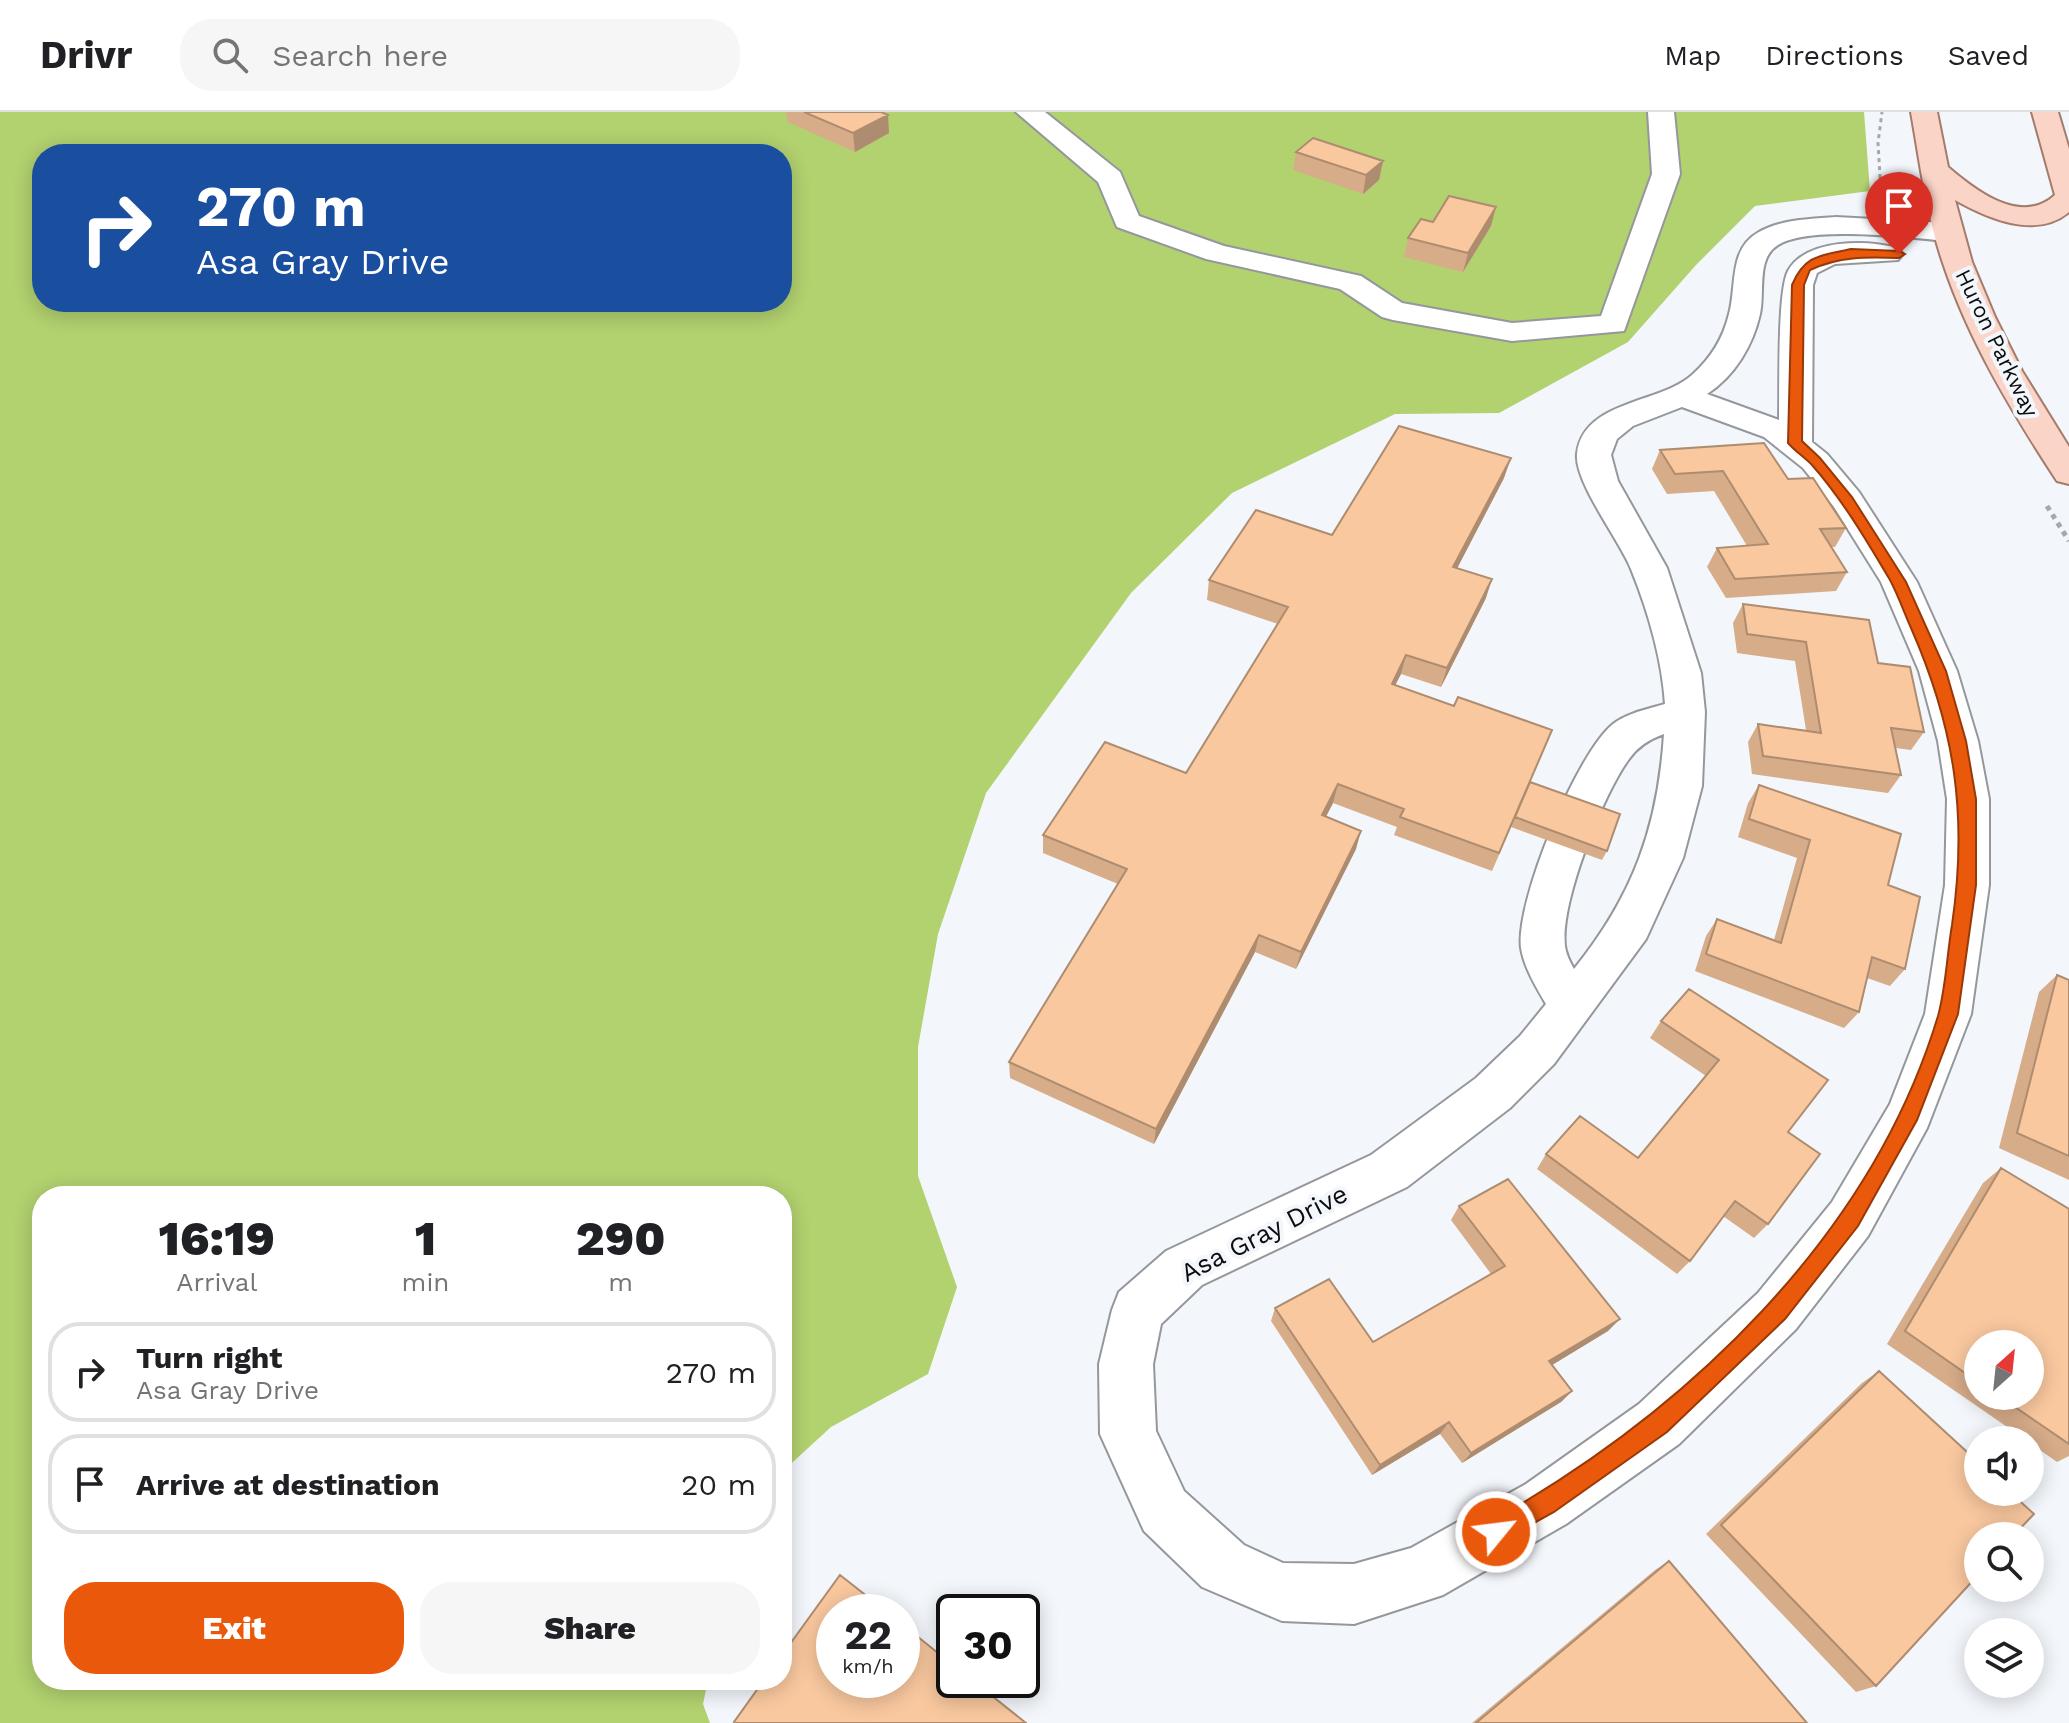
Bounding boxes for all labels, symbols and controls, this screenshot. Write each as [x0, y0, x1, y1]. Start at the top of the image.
search box [180, 19, 740, 91]
text: Drivr [40, 33, 132, 77]
icon: search [208, 33, 252, 77]
text: Search here [272, 38, 448, 73]
text: Map [1664, 39, 1721, 72]
text: Directions [1765, 39, 1904, 72]
text: Saved [1948, 39, 2029, 72]
pin [1865, 172, 1933, 254]
text: 270 m [196, 174, 366, 240]
icon: right [64, 176, 168, 280]
icon: arrive [1877, 184, 1921, 228]
text: Asa Gray Drive [196, 241, 449, 283]
street label: Huron Parkway [1950, 265, 2044, 421]
street label: Asa Gray Drive [1176, 1178, 1352, 1288]
text: 16:19 [158, 1210, 275, 1267]
text: 1 [415, 1210, 436, 1267]
text: 290 [576, 1210, 666, 1267]
text: Arrival [176, 1267, 257, 1297]
text: min [402, 1267, 449, 1297]
text: m [608, 1267, 633, 1297]
north arrow [1964, 1330, 2044, 1410]
map controls [1964, 1330, 2044, 1698]
text: Turn right [136, 1340, 282, 1375]
icon: right [68, 1350, 112, 1394]
text: 270 m [665, 1355, 756, 1390]
text: Asa Gray Drive [136, 1375, 319, 1405]
button: sound [1964, 1426, 2044, 1506]
icon: arrive [68, 1462, 112, 1506]
text: Arrive at destination [136, 1467, 440, 1502]
text: 20 m [681, 1467, 756, 1502]
position arrow [1454, 1490, 1538, 1574]
button: search [1964, 1522, 2044, 1602]
button: Exit [64, 1582, 404, 1674]
button: Share [420, 1582, 760, 1674]
speed limit sign: 30 [936, 1594, 1040, 1698]
text: 22 [844, 1612, 892, 1659]
button: layers [1964, 1618, 2044, 1698]
text: km/h [842, 1654, 894, 1678]

